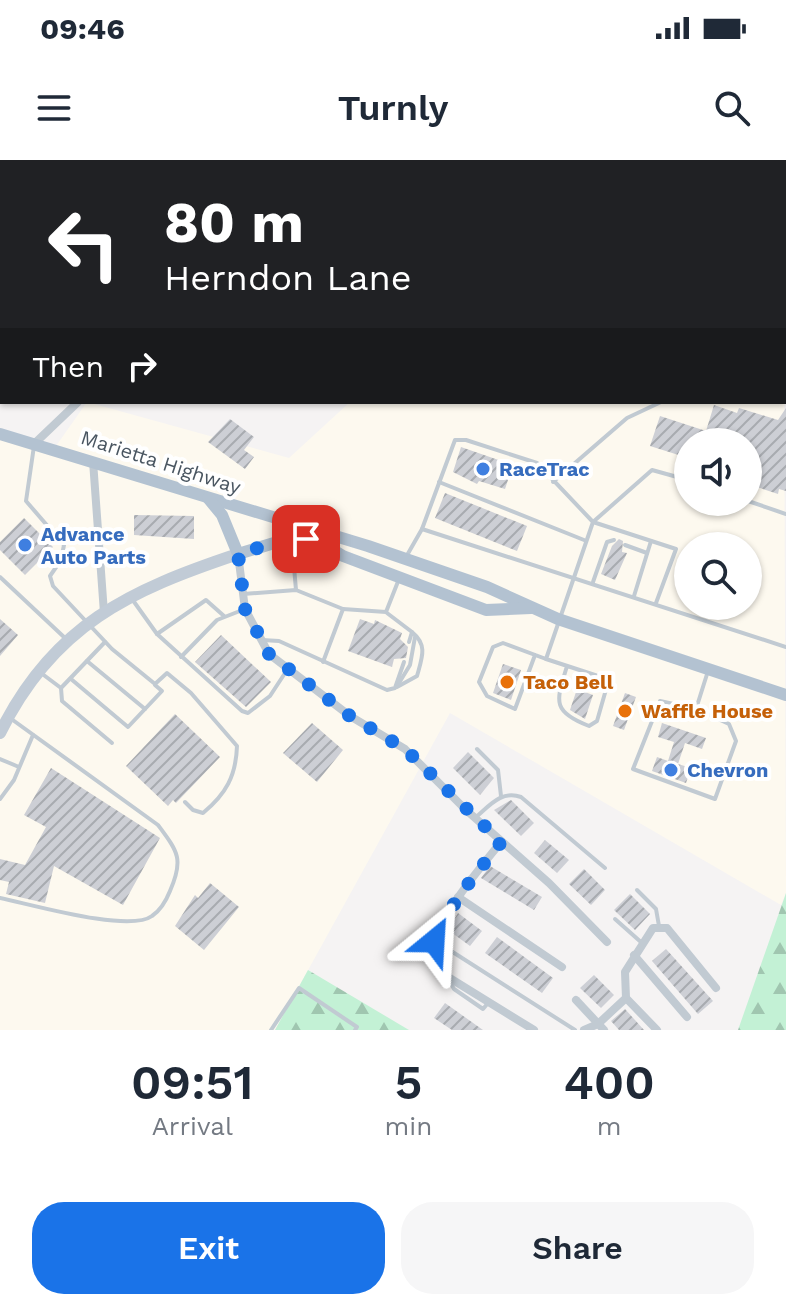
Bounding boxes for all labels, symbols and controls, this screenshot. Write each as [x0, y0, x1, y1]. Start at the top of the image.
text: 09:46 [40, 11, 125, 46]
icon: menu [32, 86, 76, 130]
icon: search [710, 86, 754, 130]
text: Turnly [338, 87, 448, 129]
text: 80 m [164, 190, 304, 256]
icon: left [32, 192, 136, 296]
text: Herndon Lane [164, 257, 412, 299]
icon: right [120, 344, 164, 388]
text: Then [32, 349, 104, 384]
street label: Marietta Highway [78, 425, 245, 499]
map controls [674, 428, 762, 620]
button: sound [674, 428, 762, 516]
place label: RaceTrac [499, 457, 590, 481]
marker: RaceTrac [474, 460, 492, 478]
pin [272, 505, 340, 573]
icon: arrive [284, 517, 328, 561]
place label: Advance Auto Parts [41, 522, 146, 569]
button: search [674, 532, 762, 620]
marker: Advance Auto Parts [16, 536, 34, 554]
place label: Taco Bell [523, 670, 614, 694]
marker: Taco Bell [498, 673, 516, 691]
place label: Waffle House [641, 699, 773, 723]
marker: Waffle House [616, 702, 634, 720]
place label: Chevron [687, 758, 768, 782]
marker: Chevron [662, 761, 680, 779]
position arrow [392, 899, 476, 983]
text: 09:51 [131, 1054, 254, 1111]
text: 5 [395, 1054, 422, 1111]
text: 400 [563, 1054, 655, 1111]
text: Arrival [152, 1111, 233, 1141]
text: min [385, 1111, 432, 1141]
text: m [597, 1111, 622, 1141]
button: Exit [32, 1202, 385, 1294]
button: Share [401, 1202, 754, 1294]

